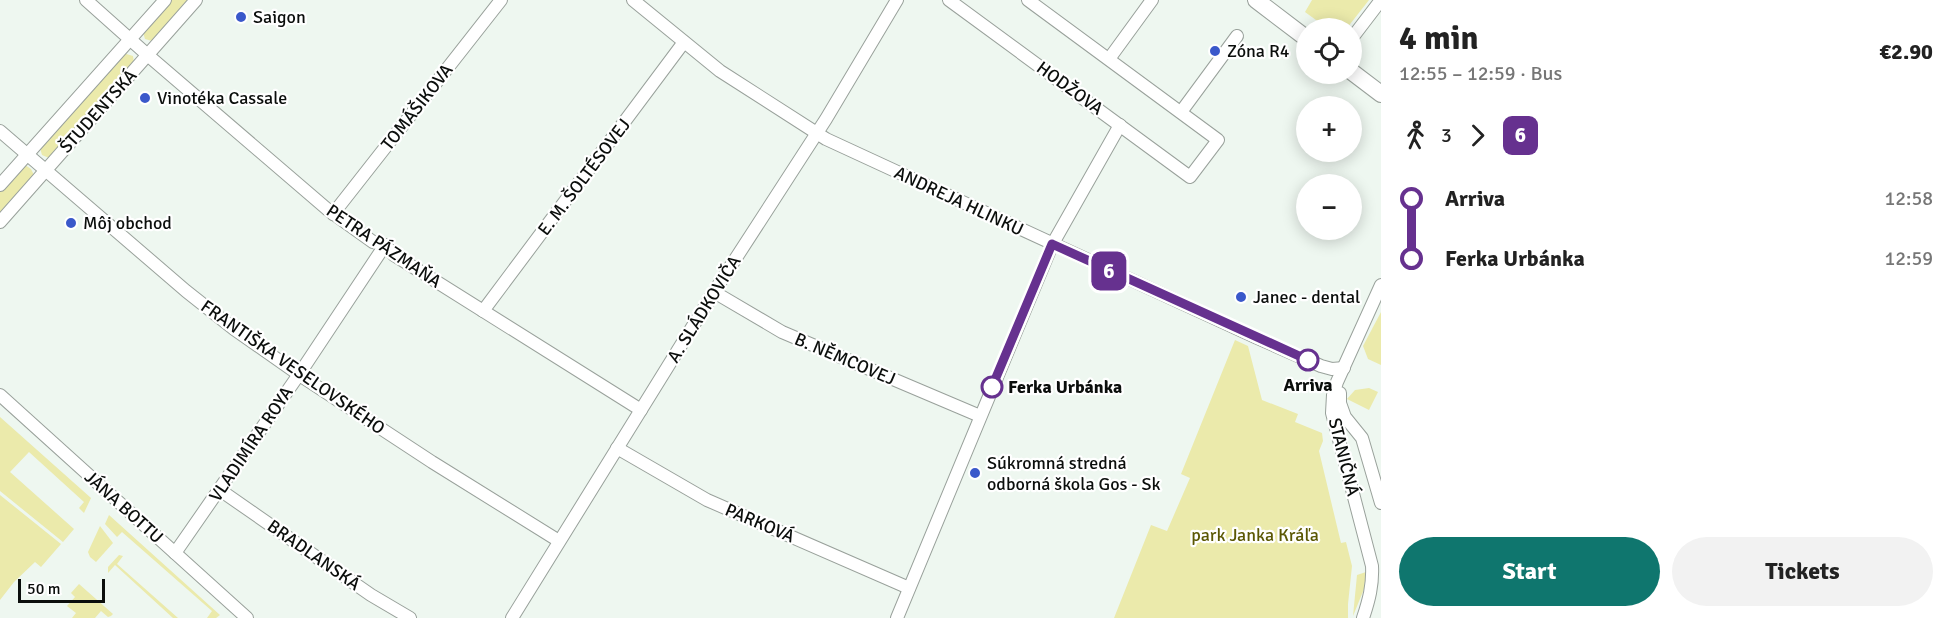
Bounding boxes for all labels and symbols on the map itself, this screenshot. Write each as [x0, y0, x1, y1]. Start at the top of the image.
place label: Saigon [253, 6, 306, 28]
marker: Saigon [234, 10, 248, 24]
place label: Zóna R4 [1227, 40, 1290, 62]
marker: Zóna R4 [1208, 44, 1222, 58]
street label: HODŽOVA [1032, 56, 1108, 120]
street label: TOMÁŠIKOVA [376, 59, 458, 155]
street label: ŠTUDENTSKÁ [55, 65, 141, 157]
place label: Vinotéka Cassale [157, 87, 287, 109]
marker: Vinotéka Cassale [138, 91, 152, 105]
street label: E. M. ŠOLTÉSOVEJ [533, 114, 635, 240]
street label: ANDREJA HLINKU [891, 161, 1027, 241]
street label: PETRA PÁZMAŇA [322, 199, 446, 293]
place label: Môj obchod [83, 212, 172, 234]
marker: Môj obchod [64, 216, 78, 230]
street label: A. SLÁDKOVIČA [662, 251, 746, 367]
line badge: 6 [1090, 252, 1128, 290]
place label: Janec - dental [1253, 286, 1360, 308]
marker: Janec - dental [1234, 290, 1248, 304]
street label: FRANTIŠKA VESELOVSKÉHO [197, 295, 389, 439]
street label: B. NĚMCOVEJ [791, 328, 899, 390]
marker: Arriva [1297, 349, 1319, 371]
place label: Arriva [1283, 374, 1333, 396]
marker: Ferka Urbánka [981, 376, 1003, 398]
place label: Ferka Urbánka [1008, 376, 1122, 398]
street label: VLADIMÍRA ROYA [204, 382, 298, 506]
street label: STANIČNÁ [1324, 416, 1364, 498]
place label: Súkromná stredná odborná škola Gos - Sk [987, 452, 1161, 495]
street label: JÁNA BOTTU [80, 466, 168, 548]
marker: Súkromná stredná odborná škola Gos - Sk [968, 466, 982, 480]
street label: PARKOVÁ [722, 499, 798, 547]
street label: BRADLANSKÁ [263, 515, 365, 595]
park label: park Janka Kráľa [1191, 524, 1319, 546]
scale bar [18, 576, 105, 604]

